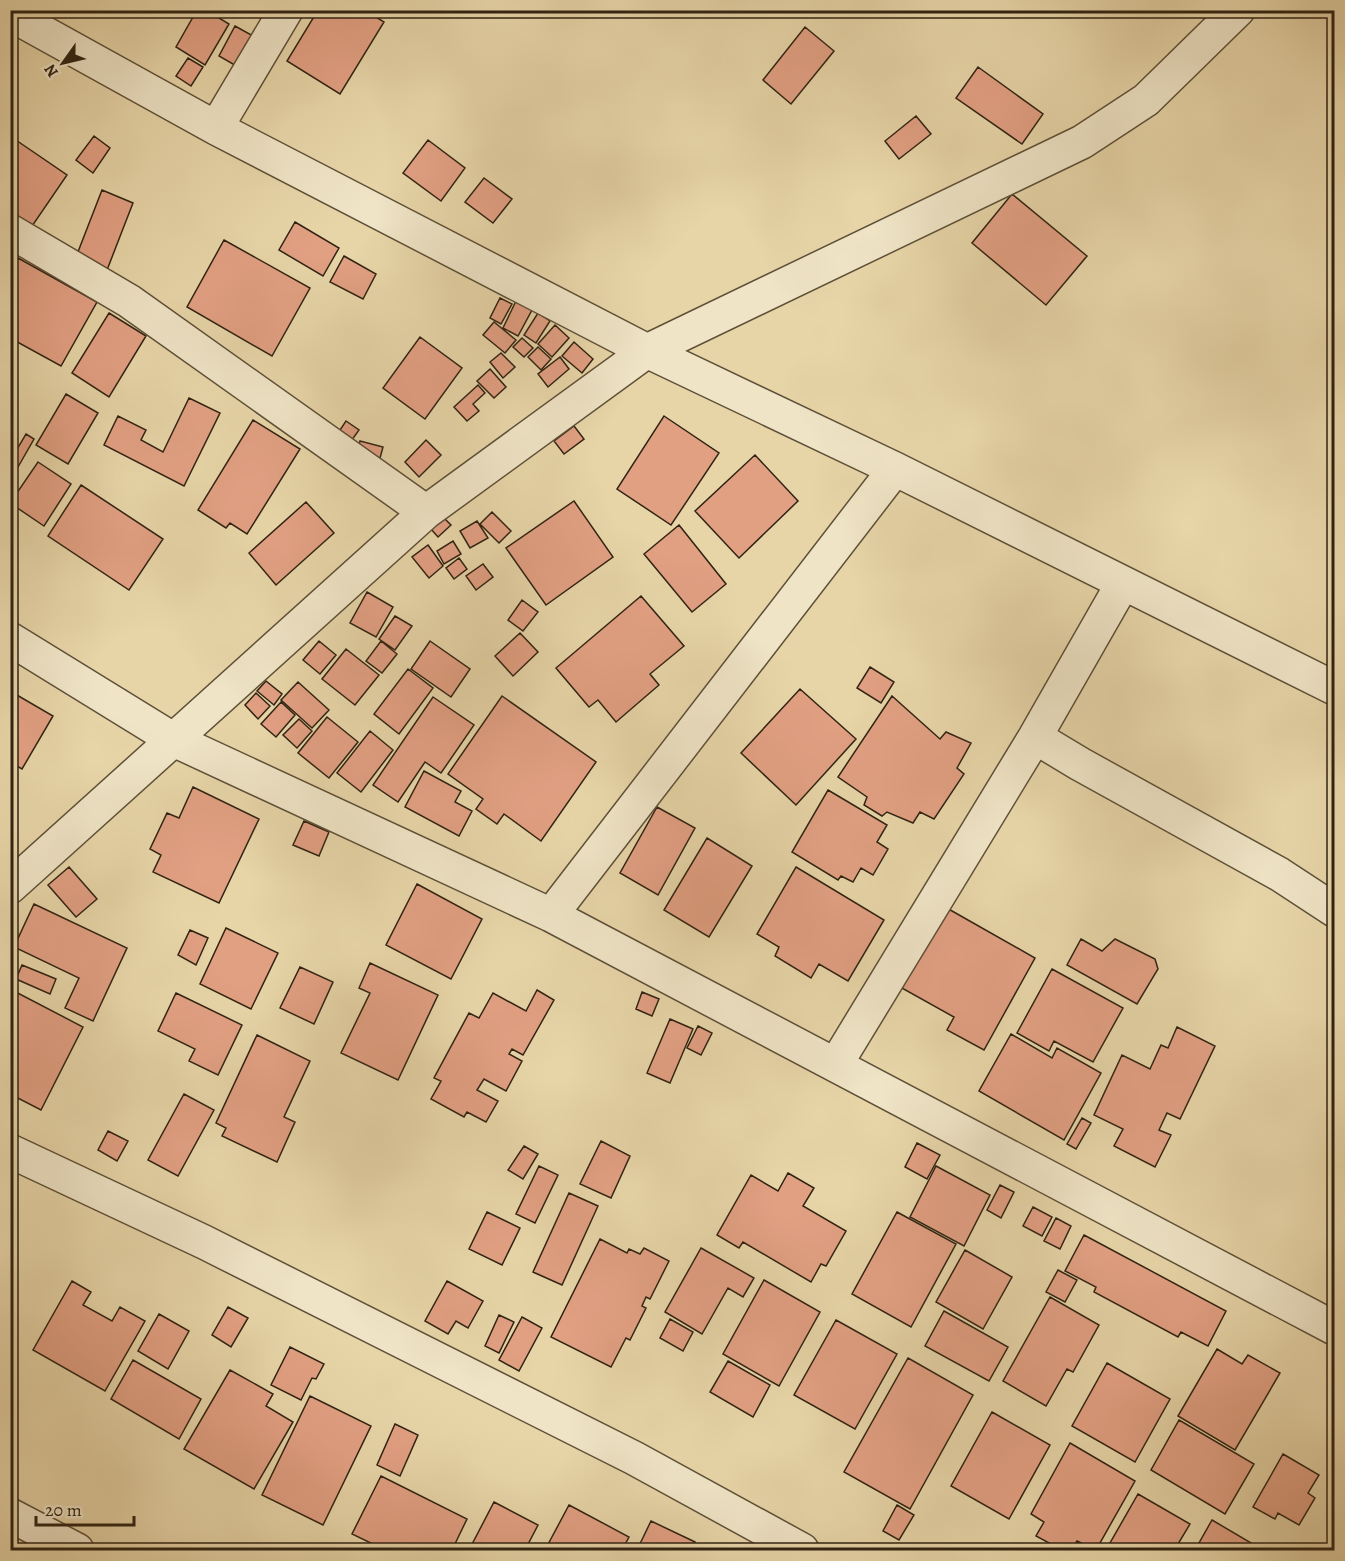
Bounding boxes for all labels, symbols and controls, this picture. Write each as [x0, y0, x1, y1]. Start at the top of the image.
north arrow [33, 33, 93, 93]
text: N [39, 60, 64, 82]
scale bar [36, 1489, 134, 1527]
text: 20 m [45, 1498, 82, 1522]

